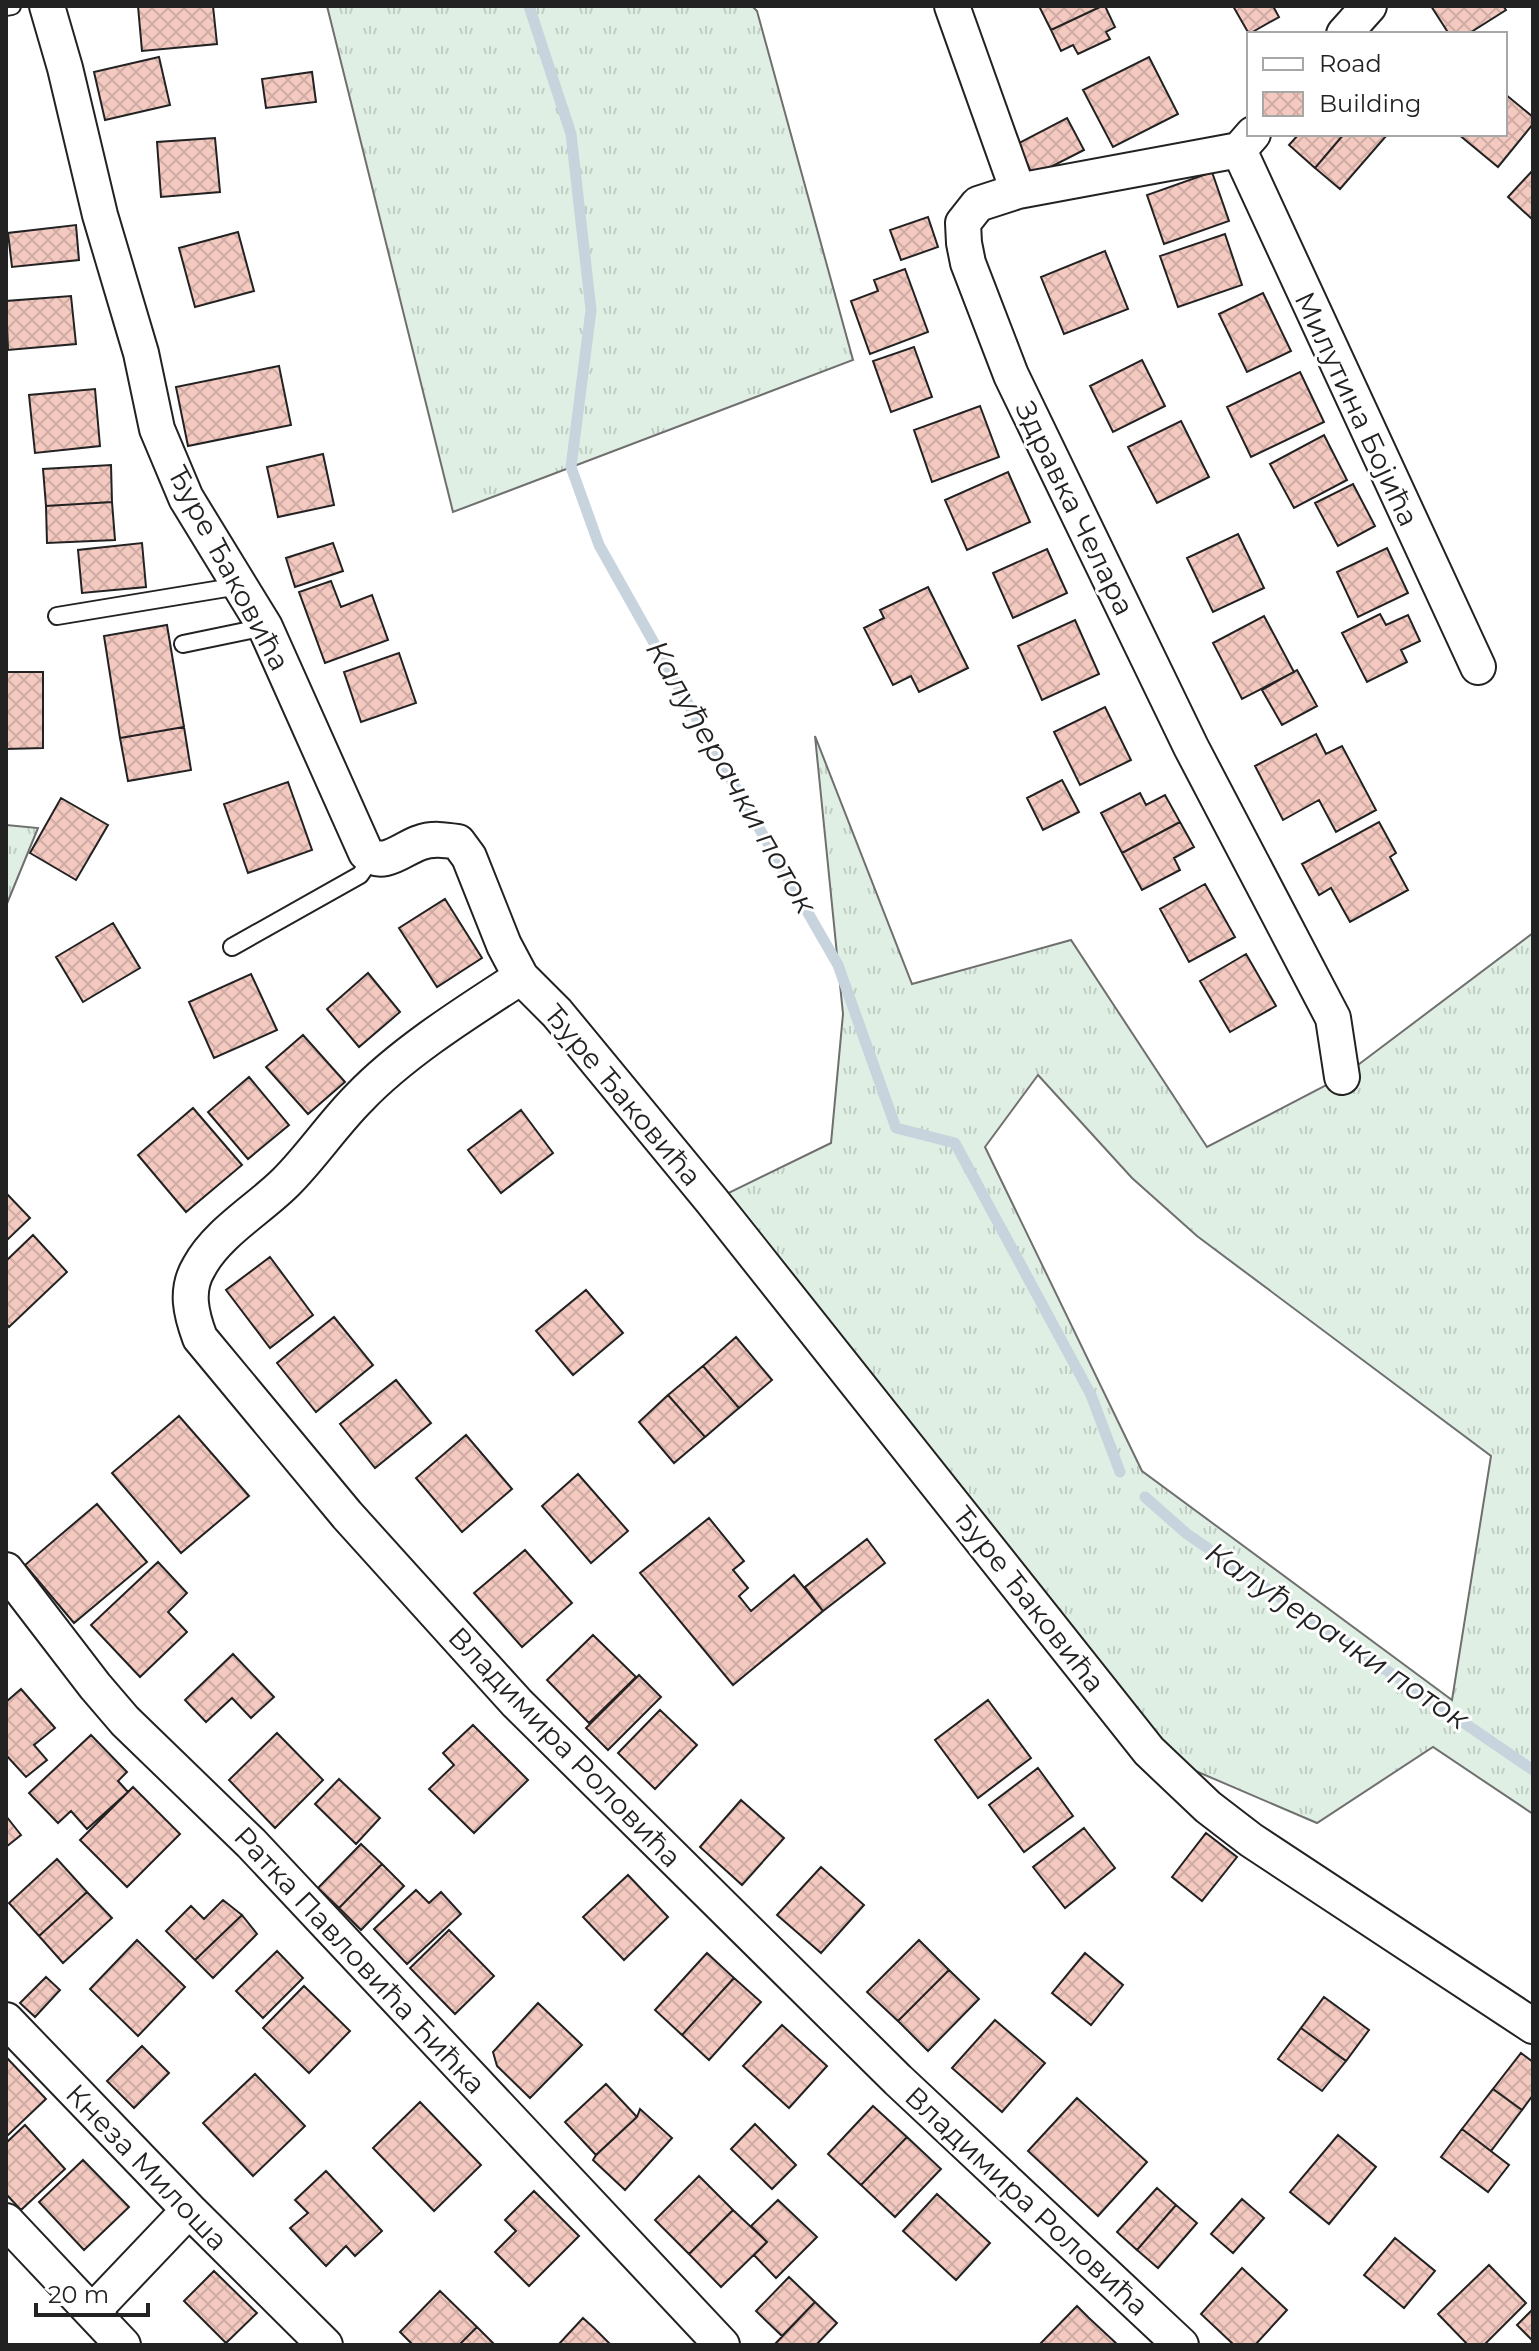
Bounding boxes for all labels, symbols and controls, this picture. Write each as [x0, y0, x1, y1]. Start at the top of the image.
legend [1247, 32, 1507, 136]
text: Road [1319, 49, 1382, 78]
text: Building [1319, 89, 1422, 118]
street label: Милутина Бојића [1288, 286, 1426, 532]
street label: Здравка Челара [1008, 395, 1142, 621]
street label: Ђуре Ђаковића [161, 460, 297, 676]
water label: Калуђерачки поток [638, 634, 826, 921]
street label: Ђуре Ђаковића [537, 997, 709, 1193]
street label: Ђуре Ђаковића [946, 1499, 1112, 1699]
water label: Калуђерачки поток [1199, 1534, 1477, 1738]
street label: Владимира Роловића [441, 1620, 689, 1874]
street label: Ратка Павловића Ћићка [227, 1819, 493, 2101]
street label: Кнеза Милоша [59, 2077, 235, 2257]
street label: Владимира Роловића [898, 2079, 1156, 2323]
scale bar [36, 2267, 148, 2317]
text: 20 m [48, 2280, 109, 2309]

